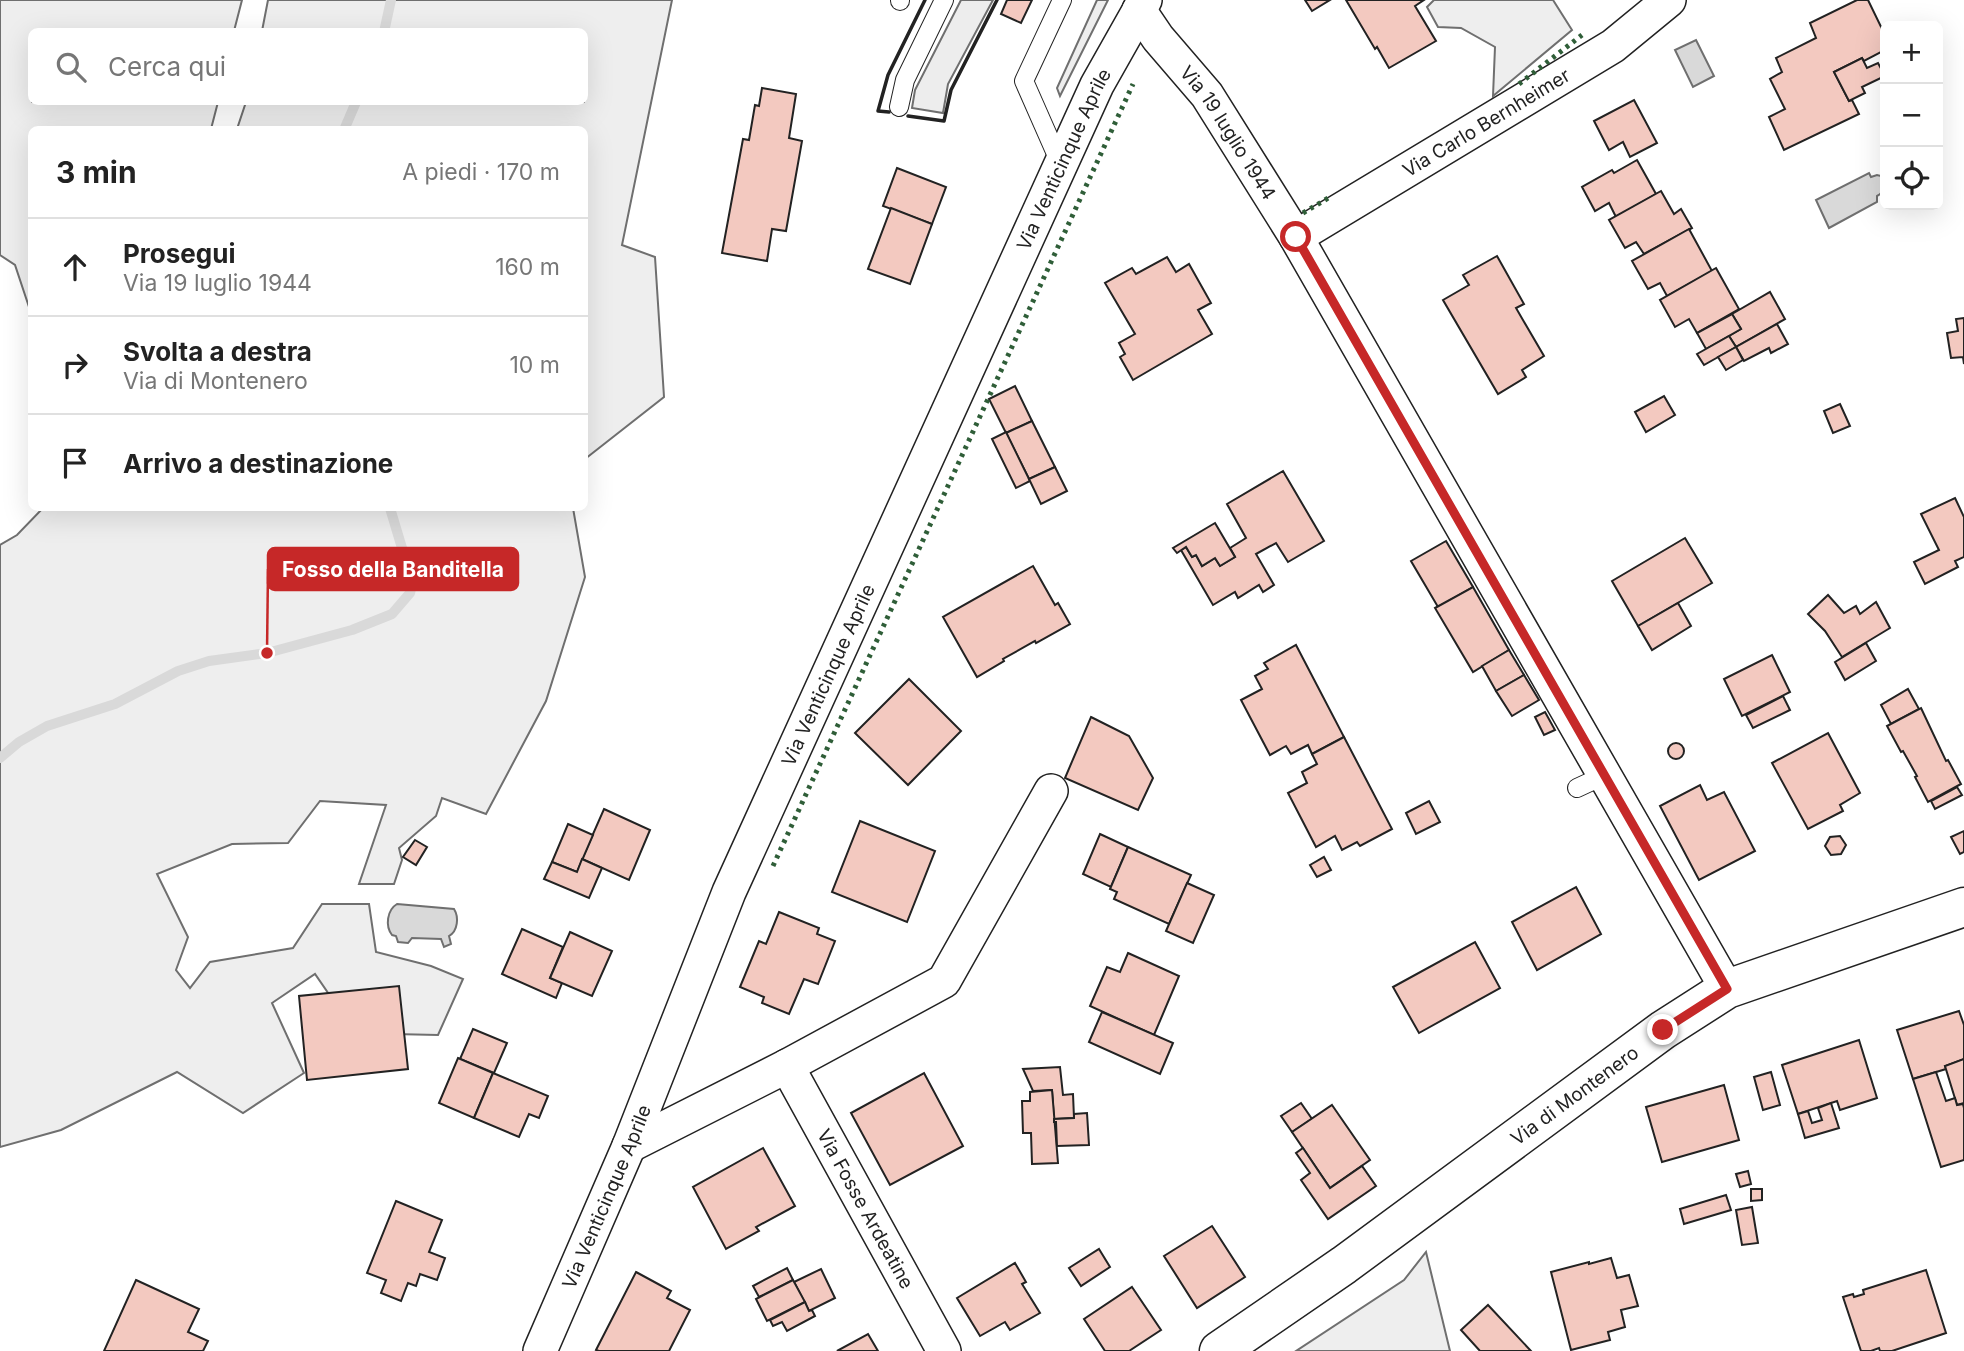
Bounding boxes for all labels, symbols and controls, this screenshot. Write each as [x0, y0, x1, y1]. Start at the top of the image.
map controls [1880, 21, 1943, 210]
button: + [1880, 21, 1943, 84]
search box [28, 28, 588, 105]
icon: search [52, 48, 90, 86]
text: Cerca qui [108, 51, 226, 82]
street label: Via 19 luglio 1944 [1175, 61, 1281, 204]
street label: Via Carlo Bernheimer [1398, 63, 1574, 182]
street label: Via Venticinque Aprile [1012, 64, 1116, 254]
button: − [1880, 84, 1943, 147]
button: locate [1880, 147, 1943, 210]
text: 3 min [56, 154, 137, 190]
text: A piedi · 170 m [402, 158, 560, 186]
route start [1280, 221, 1311, 252]
text: Prosegui [123, 238, 235, 269]
icon: ahead [56, 248, 94, 286]
text: 160 m [495, 253, 560, 281]
text: Via 19 luglio 1944 [123, 269, 312, 297]
text: Svolta a destra [123, 336, 312, 367]
icon: right [56, 346, 94, 384]
text: 10 m [510, 351, 560, 379]
text: Via di Montenero [123, 367, 308, 395]
icon: arrive [56, 444, 94, 482]
text: Arrivo a destinazione [123, 448, 393, 479]
callout: Fosso della Banditella [268, 548, 518, 590]
text: Fosso della Banditella [282, 557, 504, 582]
street label: Via Venticinque Aprile [777, 580, 879, 770]
route end [1647, 1014, 1678, 1045]
street label: Via di Montenero [1506, 1041, 1643, 1150]
street label: Via Venticinque Aprile [557, 1102, 656, 1292]
street label: Via Fosse Ardeatine [812, 1125, 919, 1293]

